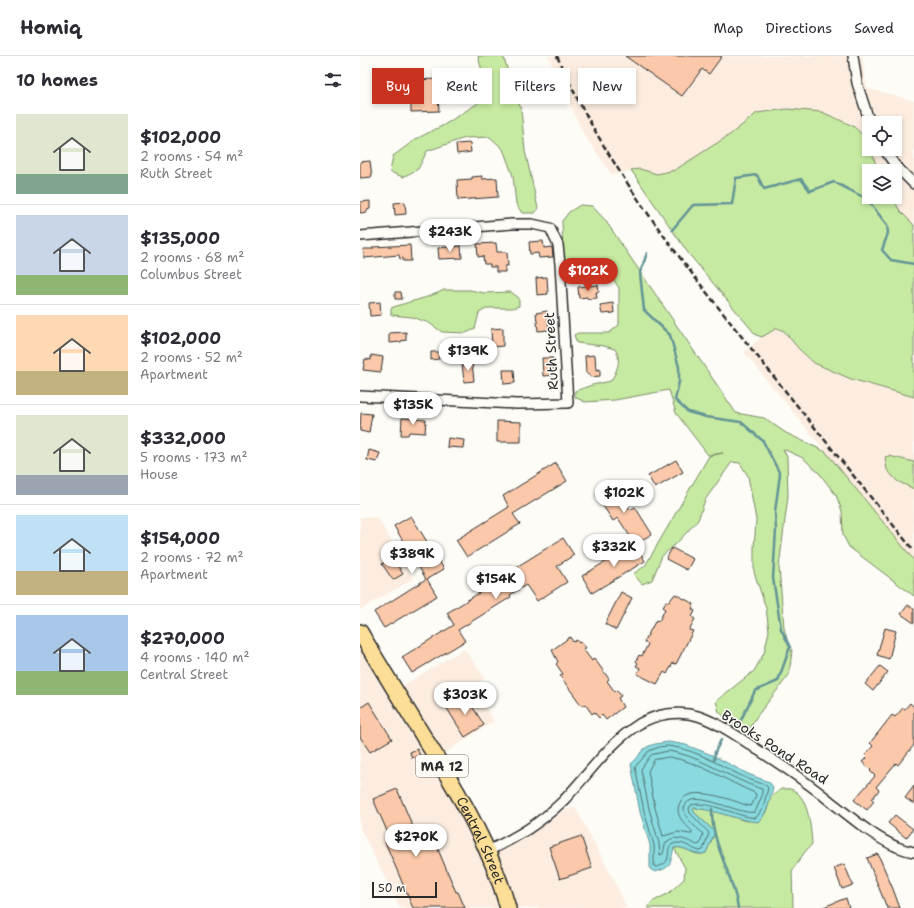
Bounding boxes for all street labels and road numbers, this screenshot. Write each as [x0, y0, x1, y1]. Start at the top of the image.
street label: Ruth Street [540, 312, 562, 390]
street label: Brooks Pond Road [718, 706, 832, 788]
road number: MA 12 [416, 755, 468, 777]
street label: Central Street [452, 793, 509, 887]

